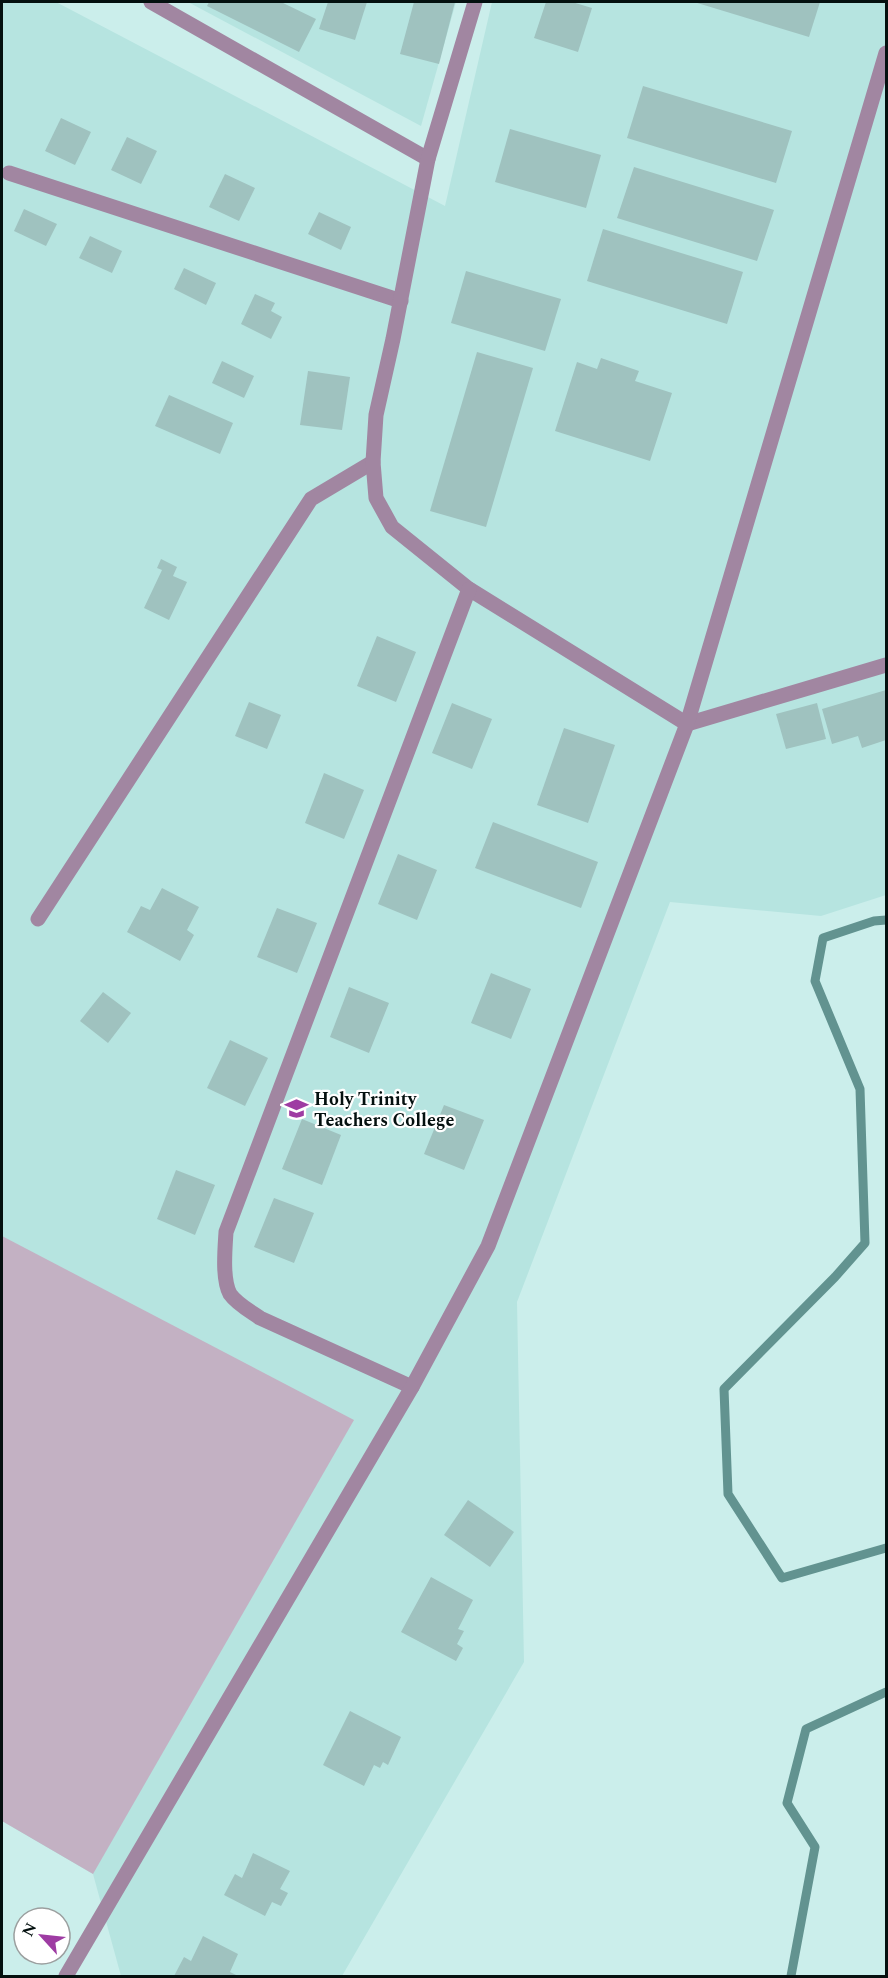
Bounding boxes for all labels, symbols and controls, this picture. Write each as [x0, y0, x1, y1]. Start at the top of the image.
place label: Holy Trinity Teachers College [314, 1086, 454, 1134]
school or university icon: Holy Trinity Teachers College [283, 1096, 309, 1122]
north arrow [12, 1906, 72, 1966]
text: N [16, 1918, 43, 1941]

